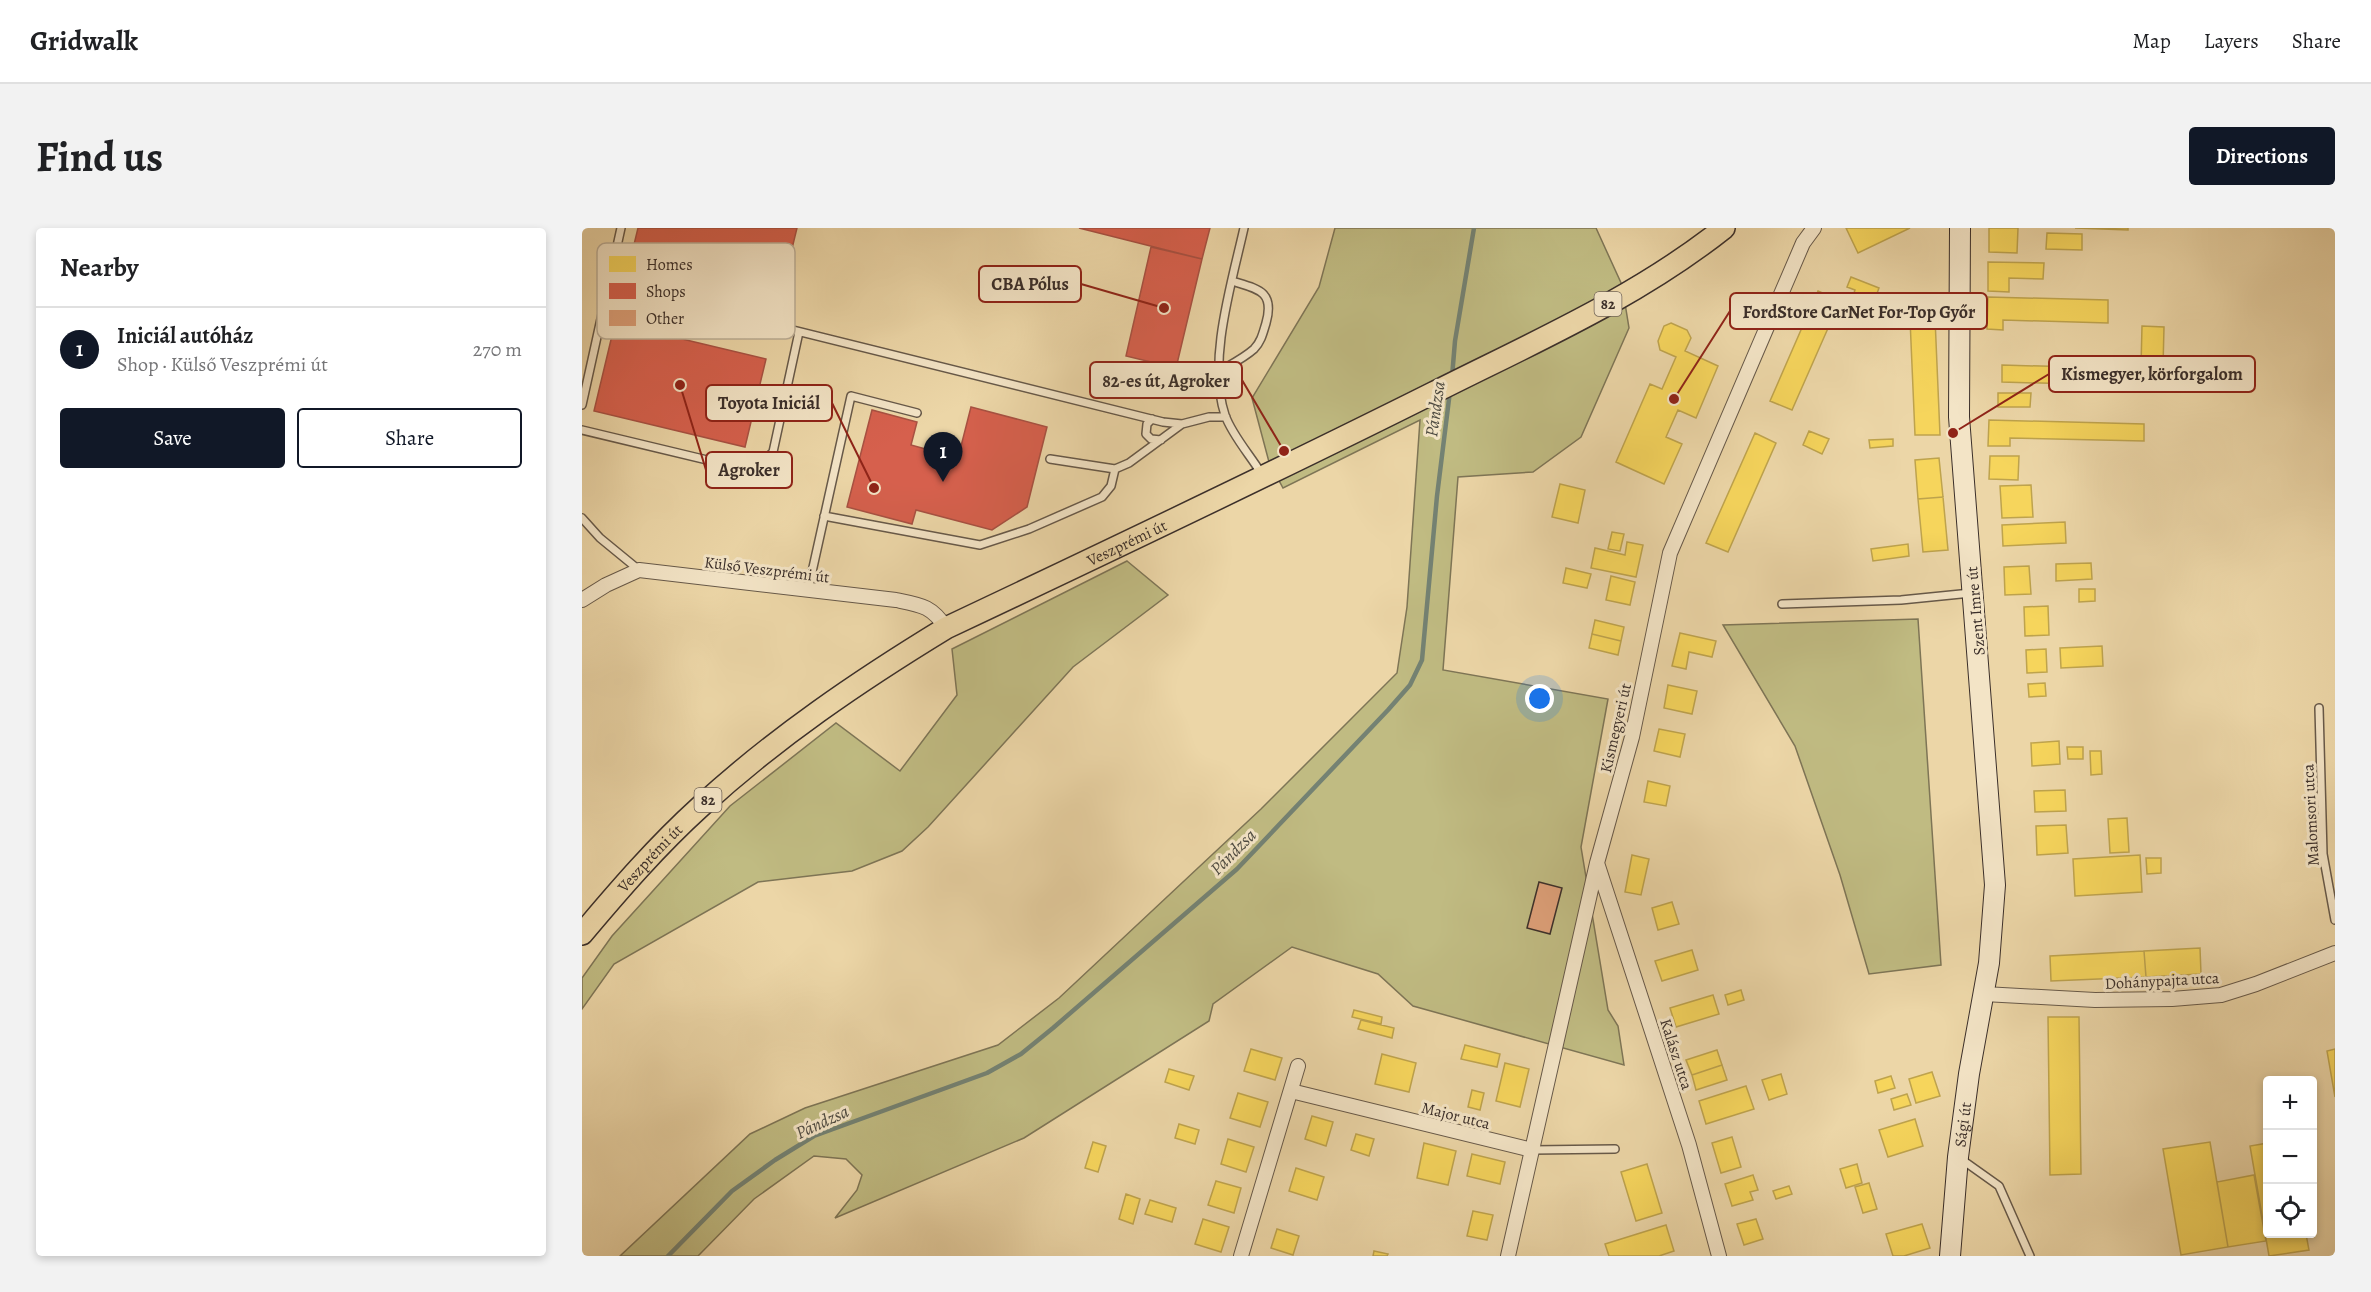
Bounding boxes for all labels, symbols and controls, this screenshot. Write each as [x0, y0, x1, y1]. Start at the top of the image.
text: Gridwalk [30, 22, 138, 60]
text: Map [2132, 27, 2171, 55]
text: Layers [2204, 27, 2259, 55]
text: Share [2292, 27, 2341, 55]
button: Directions [2189, 127, 2335, 185]
text: Find us [36, 128, 163, 185]
legend [597, 243, 795, 339]
text: Nearby [60, 250, 139, 285]
text: Homes [646, 254, 693, 276]
callout: CBA Pólus [979, 266, 1081, 302]
text: CBA Pólus [991, 272, 1069, 296]
text: Shops [646, 281, 686, 303]
road number: 82 [1594, 292, 1622, 316]
callout: FordStore CarNet For-Top Győr [1730, 293, 1987, 329]
text: FordStore CarNet For-Top Győr [1742, 300, 1976, 324]
text: Other [646, 308, 684, 330]
text: Iniciál autóház [117, 321, 253, 351]
text: 1 [76, 336, 83, 363]
text: 270 m [473, 336, 522, 363]
text: Shop · Külső Veszprémi út [117, 351, 328, 378]
callout: Kismegyer, körforgalom [2049, 356, 2255, 392]
callout: 82-es út, Agroker [1090, 362, 1242, 398]
text: Kismegyer, körforgalom [2061, 362, 2243, 386]
text: 82-es út, Agroker [1102, 369, 1230, 393]
water label: Pándzsa [1419, 380, 1451, 438]
callout: Toyota Iniciál [706, 385, 832, 421]
text: Toyota Iniciál [718, 391, 820, 415]
button: Save [60, 408, 285, 468]
button: Share [297, 408, 522, 468]
pin: 1 [924, 432, 962, 482]
callout: Agroker [706, 452, 792, 488]
text: Agroker [717, 458, 780, 482]
street label: Veszprémi út [1082, 515, 1171, 572]
street label: Külső Veszprémi út [703, 551, 831, 589]
street label: Szent Imre út [1961, 565, 1991, 656]
street label: Kismegyeri út [1595, 681, 1637, 775]
your location [1525, 684, 1554, 713]
street label: Malomsori utca [2297, 763, 2325, 867]
road number: 82 [694, 788, 722, 812]
street label: Veszprémi út [612, 819, 688, 898]
water label: Pándzsa [1205, 824, 1261, 880]
street label: Dohánypajta utca [2104, 967, 2220, 995]
street label: Kalász utca [1654, 1016, 1698, 1093]
map controls [2263, 1076, 2317, 1238]
button: + [2263, 1076, 2317, 1130]
street label: Major utca [1419, 1097, 1493, 1135]
water label: Pándzsa [792, 1099, 852, 1145]
street label: Sági út [1949, 1101, 1977, 1149]
button: − [2263, 1130, 2317, 1184]
button: locate [2263, 1184, 2317, 1238]

